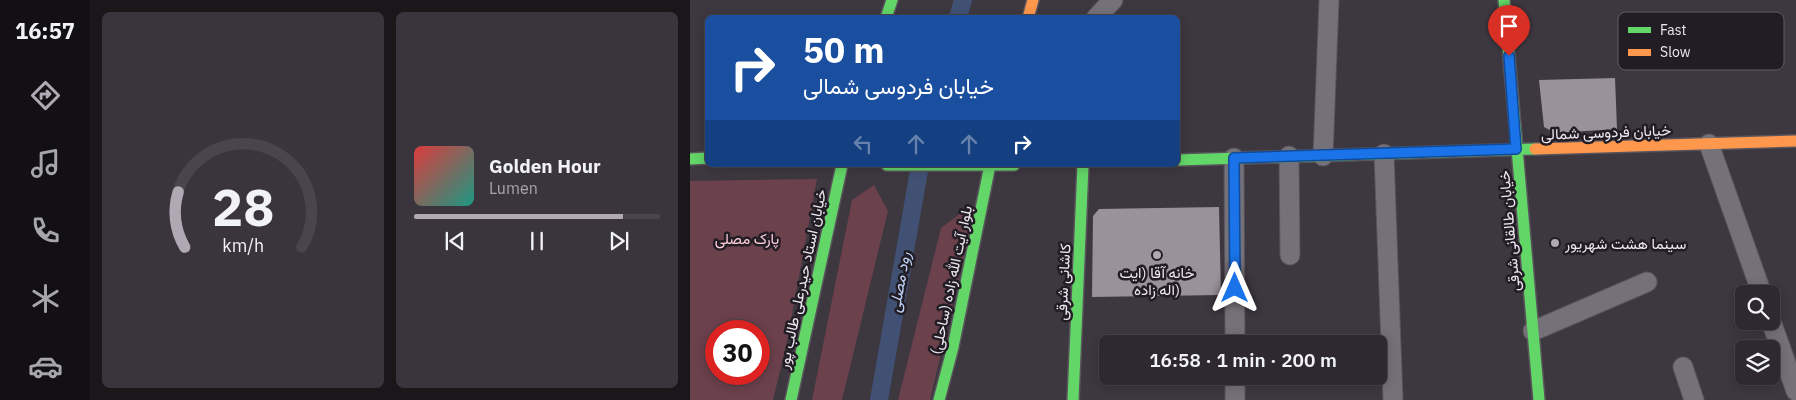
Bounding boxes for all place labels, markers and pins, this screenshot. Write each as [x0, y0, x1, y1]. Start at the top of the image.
pin [1488, 5, 1530, 56]
place label: سینما هشت شهریور [1564, 234, 1687, 253]
marker: سینما هشت شهریور [1549, 237, 1561, 249]
marker: خانه آقا (ایت اله زاده) [1151, 249, 1163, 261]
place label: خانه آقا (ایت اله زاده) [1119, 263, 1195, 299]

